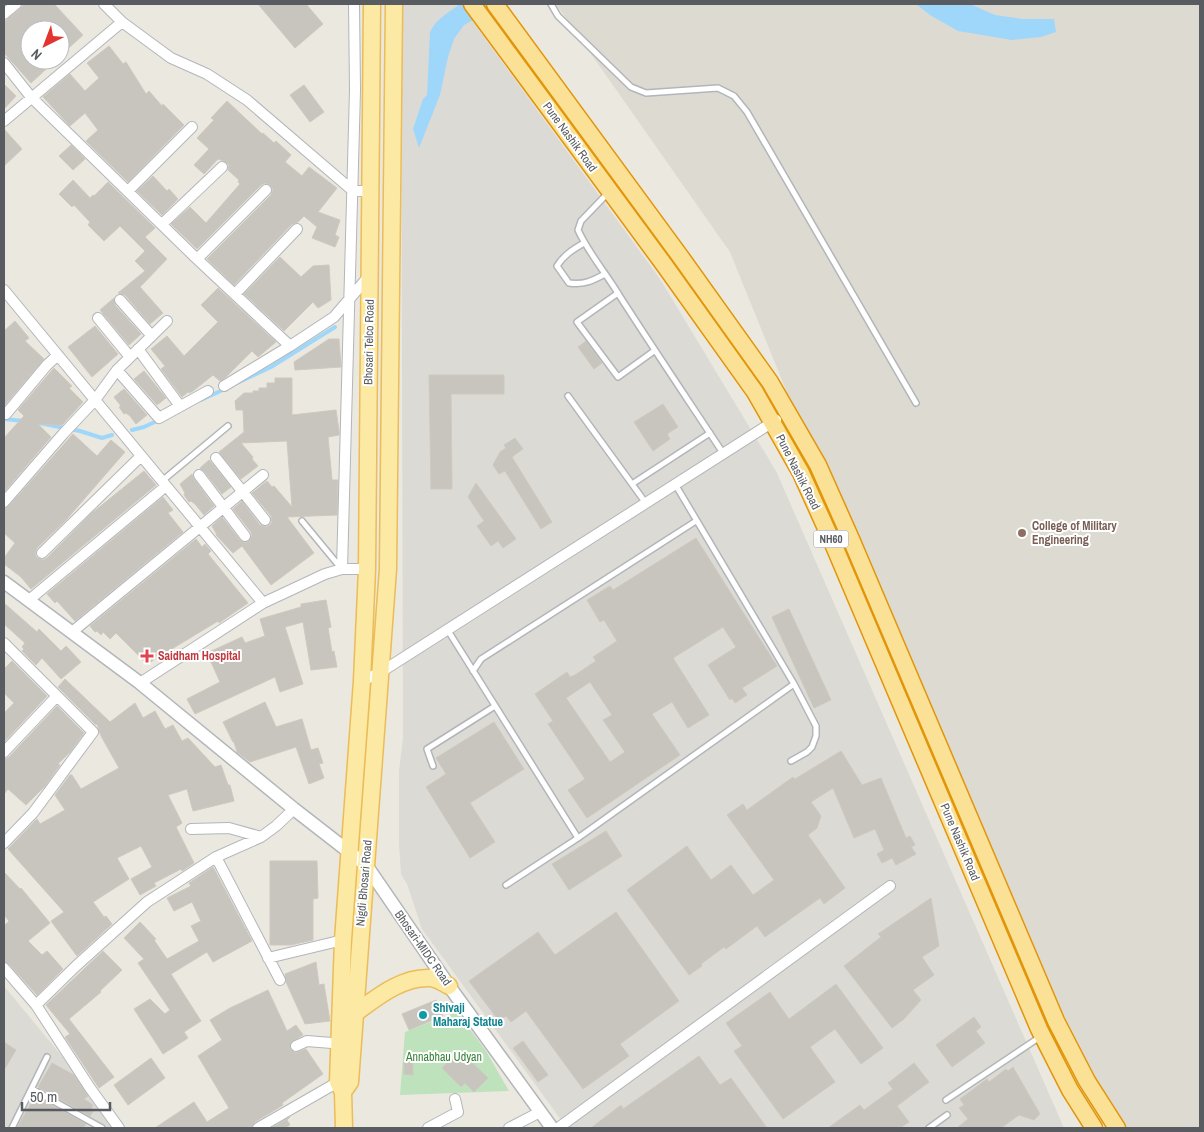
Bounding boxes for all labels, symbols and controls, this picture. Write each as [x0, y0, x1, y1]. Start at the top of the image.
north arrow [20, 20, 70, 70]
text: N [27, 45, 45, 64]
street label: Pune Nashik Road [539, 99, 601, 175]
street label: Bhosari Telco Road [360, 299, 378, 385]
street label: Pune Nashik Road [772, 432, 824, 512]
place label: College of Military Engineering [1032, 518, 1117, 548]
marker: College of Military Engineering [1016, 527, 1028, 539]
road number: NH60 [814, 530, 848, 548]
place label: Saidham Hospital [158, 648, 241, 664]
marker: Saidham Hospital [140, 649, 154, 663]
street label: Pune Nashik Road [936, 801, 984, 883]
street label: Nigdi Bhosari Road [352, 839, 376, 927]
street label: Bhosari-MIDC Road [391, 907, 455, 989]
place label: Shivaji Maharaj Statue [433, 1000, 504, 1030]
marker: Shivaji Maharaj Statue [417, 1009, 429, 1021]
park label: Annabhau Udyan [405, 1049, 482, 1065]
scale bar [22, 1080, 110, 1112]
text: 50 m [30, 1086, 57, 1107]

